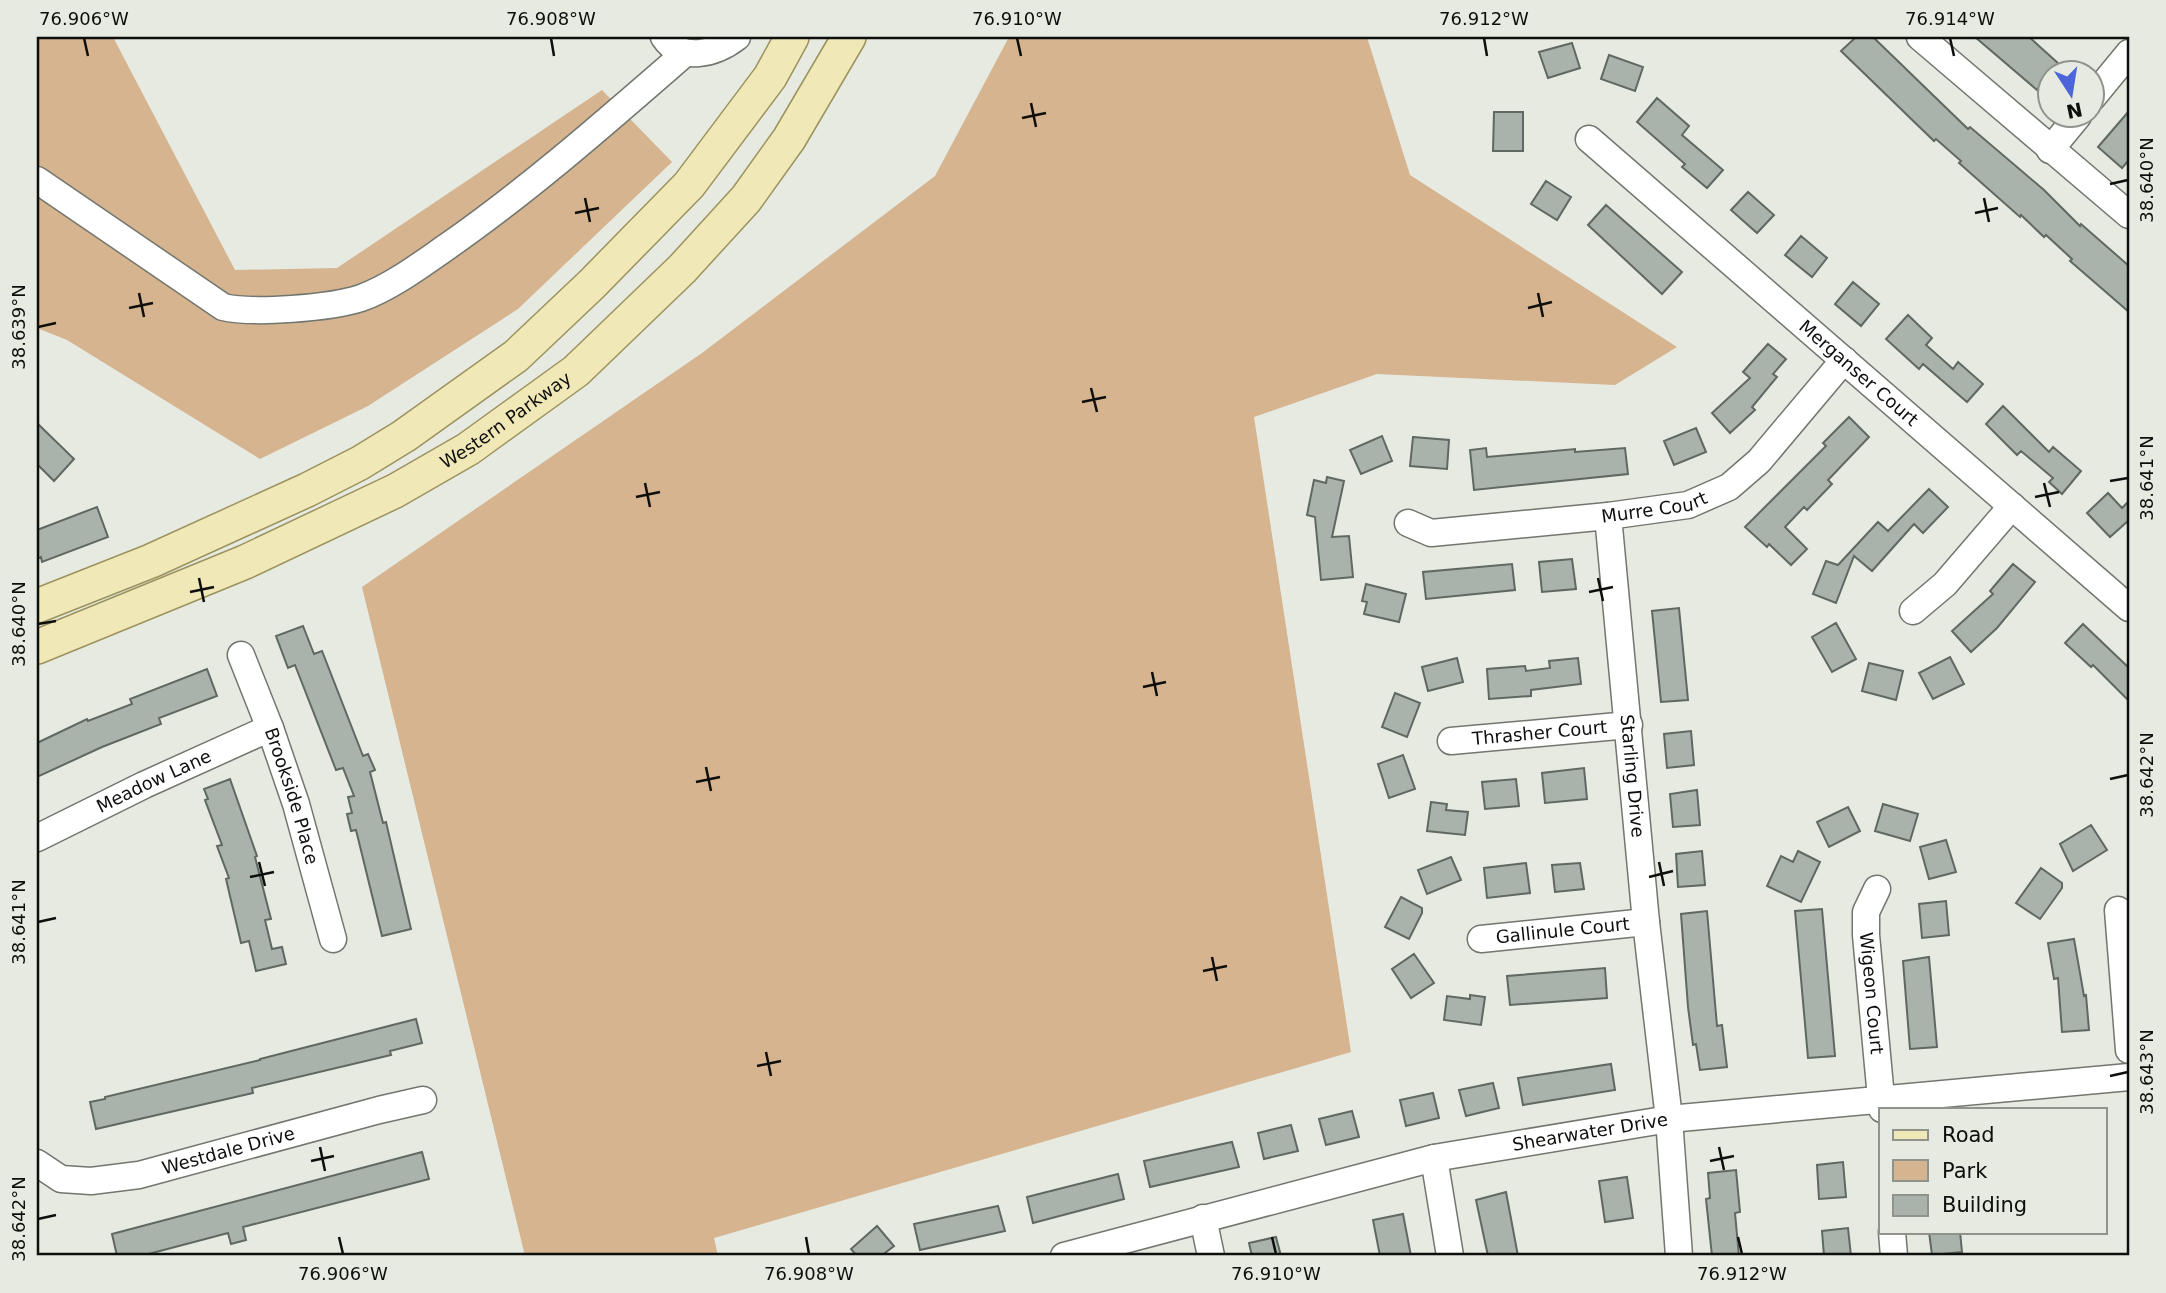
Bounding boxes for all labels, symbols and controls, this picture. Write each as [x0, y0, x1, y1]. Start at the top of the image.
text: 76.906°W [39, 8, 129, 29]
text: 76.908°W [506, 8, 596, 29]
text: 76.910°W [972, 8, 1062, 29]
text: 76.912°W [1439, 8, 1529, 29]
text: 76.914°W [1905, 8, 1995, 29]
north arrow [2036, 60, 2106, 130]
text: N [2064, 98, 2085, 123]
text: 38.640°N [2136, 137, 2157, 223]
text: 38.639°N [8, 284, 29, 370]
street label: Merganser Court [1795, 315, 1923, 430]
street label: Western Parkway [436, 367, 575, 473]
text: 38.641°N [2136, 435, 2157, 521]
street label: Murre Court [1600, 487, 1710, 527]
text: 38.640°N [8, 581, 29, 667]
street label: Starling Drive [1617, 713, 1649, 838]
street label: Thrasher Court [1470, 716, 1608, 749]
street label: Brookside Place [261, 725, 323, 867]
text: 38.642°N [2136, 732, 2157, 818]
street label: Meadow Lane [93, 745, 214, 817]
text: 38.641°N [8, 879, 29, 965]
street label: Gallinule Court [1495, 913, 1630, 947]
street label: Wigeon Court [1856, 931, 1888, 1055]
text: 38.643°N [2136, 1029, 2157, 1115]
street label: Shearwater Drive [1511, 1108, 1669, 1155]
legend [1879, 1108, 2106, 1234]
street label: Westdale Drive [160, 1122, 297, 1178]
text: Road [1942, 1123, 1995, 1147]
text: Park [1942, 1159, 1988, 1183]
text: 38.642°N [8, 1176, 29, 1262]
text: Building [1942, 1193, 2027, 1217]
text: 76.906°W [298, 1263, 388, 1284]
text: 76.908°W [764, 1263, 854, 1284]
text: 76.910°W [1231, 1263, 1321, 1284]
text: 76.912°W [1697, 1263, 1787, 1284]

